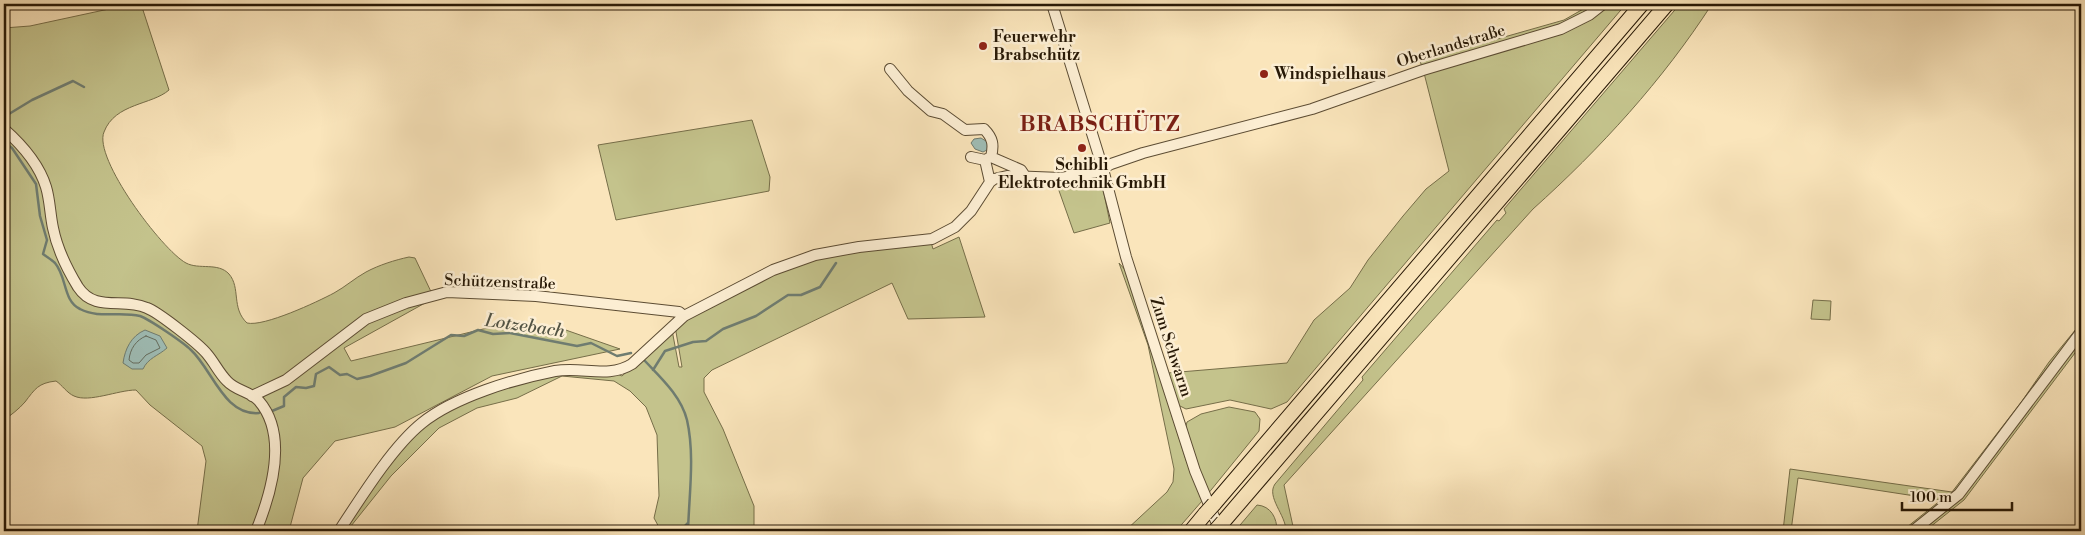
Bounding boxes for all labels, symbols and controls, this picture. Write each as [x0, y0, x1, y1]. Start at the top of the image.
street label: Oberlandstraße [1394, 20, 1508, 72]
place label: Feuerwehr Brabschütz [993, 27, 1080, 65]
marker: Feuerwehr Brabschütz [977, 40, 989, 52]
place label: Windspielhaus [1273, 64, 1386, 84]
marker: Windspielhaus [1258, 68, 1270, 80]
district label: BRABSCHÜTZ [1020, 109, 1180, 138]
marker: Schibli Elektrotechnik GmbH [1076, 142, 1088, 154]
place label: Schibli Elektrotechnik GmbH [998, 155, 1166, 193]
street label: Schützenstraße [444, 270, 556, 294]
street label: Zum Schwarm [1145, 294, 1197, 400]
water label: Lotzebach [483, 309, 567, 343]
scale bar [1902, 480, 2012, 512]
text: 100 m [1910, 488, 1952, 507]

